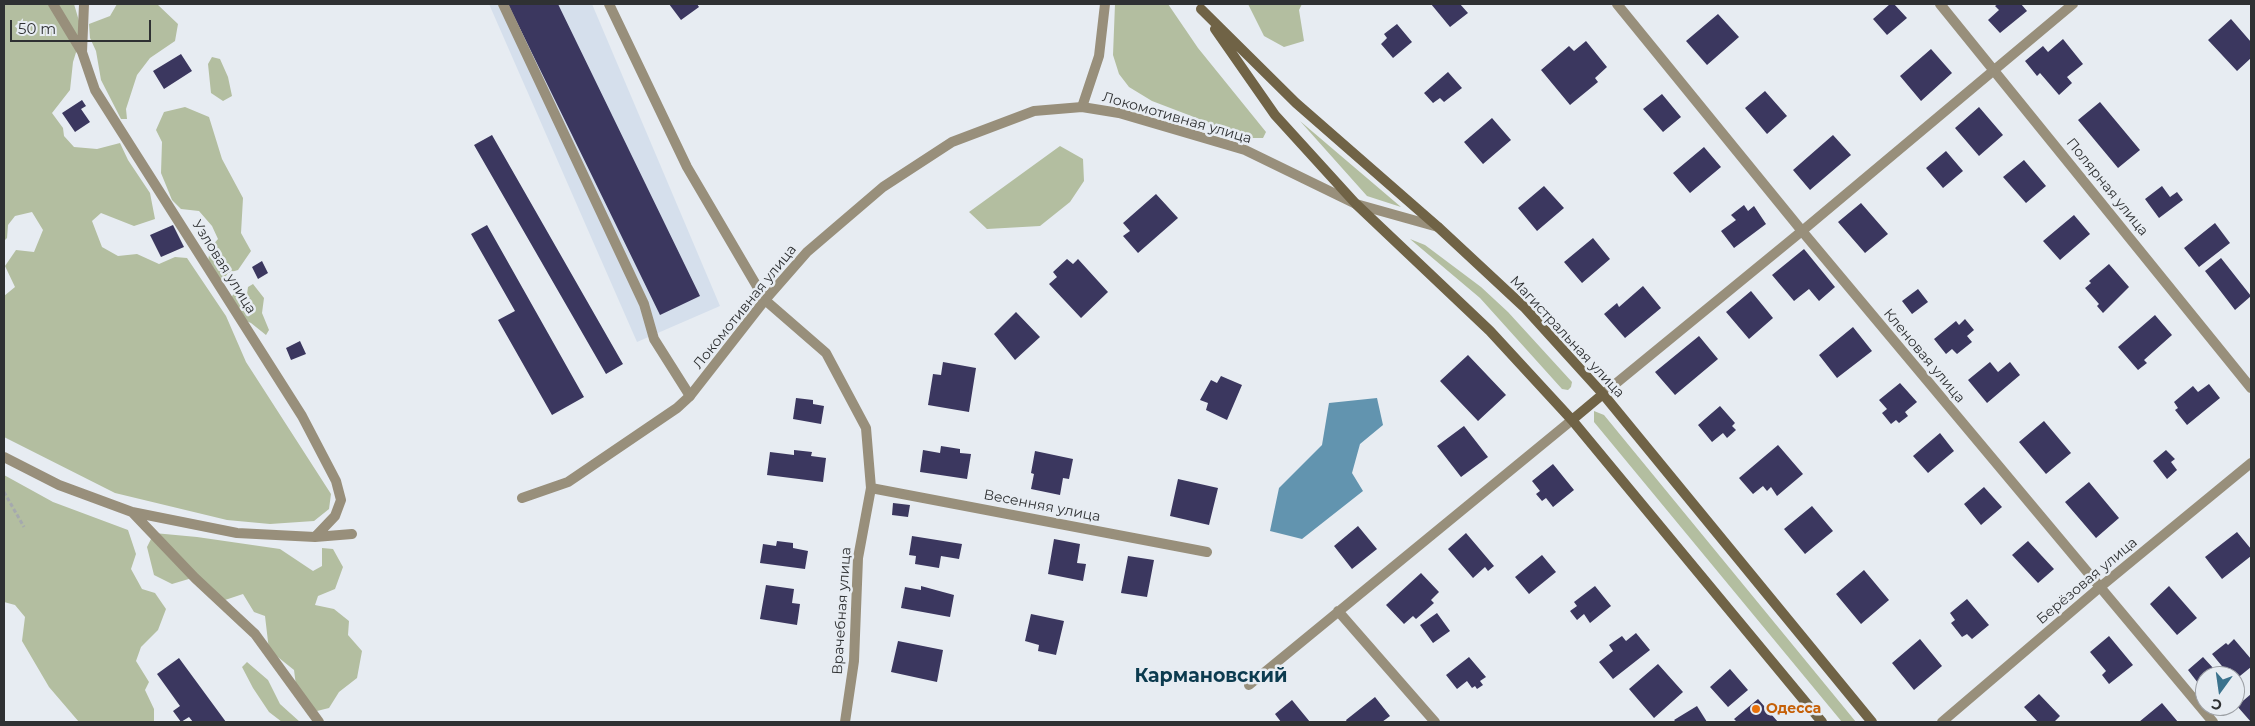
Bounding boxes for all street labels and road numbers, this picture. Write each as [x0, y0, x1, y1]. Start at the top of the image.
street label: Локомотивная улица [1100, 89, 1254, 147]
street label: Полярная улица [2062, 135, 2152, 239]
street label: Узловая улица [188, 217, 260, 317]
street label: Локомотивная улица [690, 242, 800, 372]
street label: Магистральная улица [1506, 273, 1628, 401]
street label: Кленовая улица [1880, 305, 1968, 407]
street label: Весенняя улица [982, 486, 1102, 526]
street label: Берёзовая улица [2033, 534, 2141, 628]
street label: Врачебная улица [829, 547, 855, 675]

